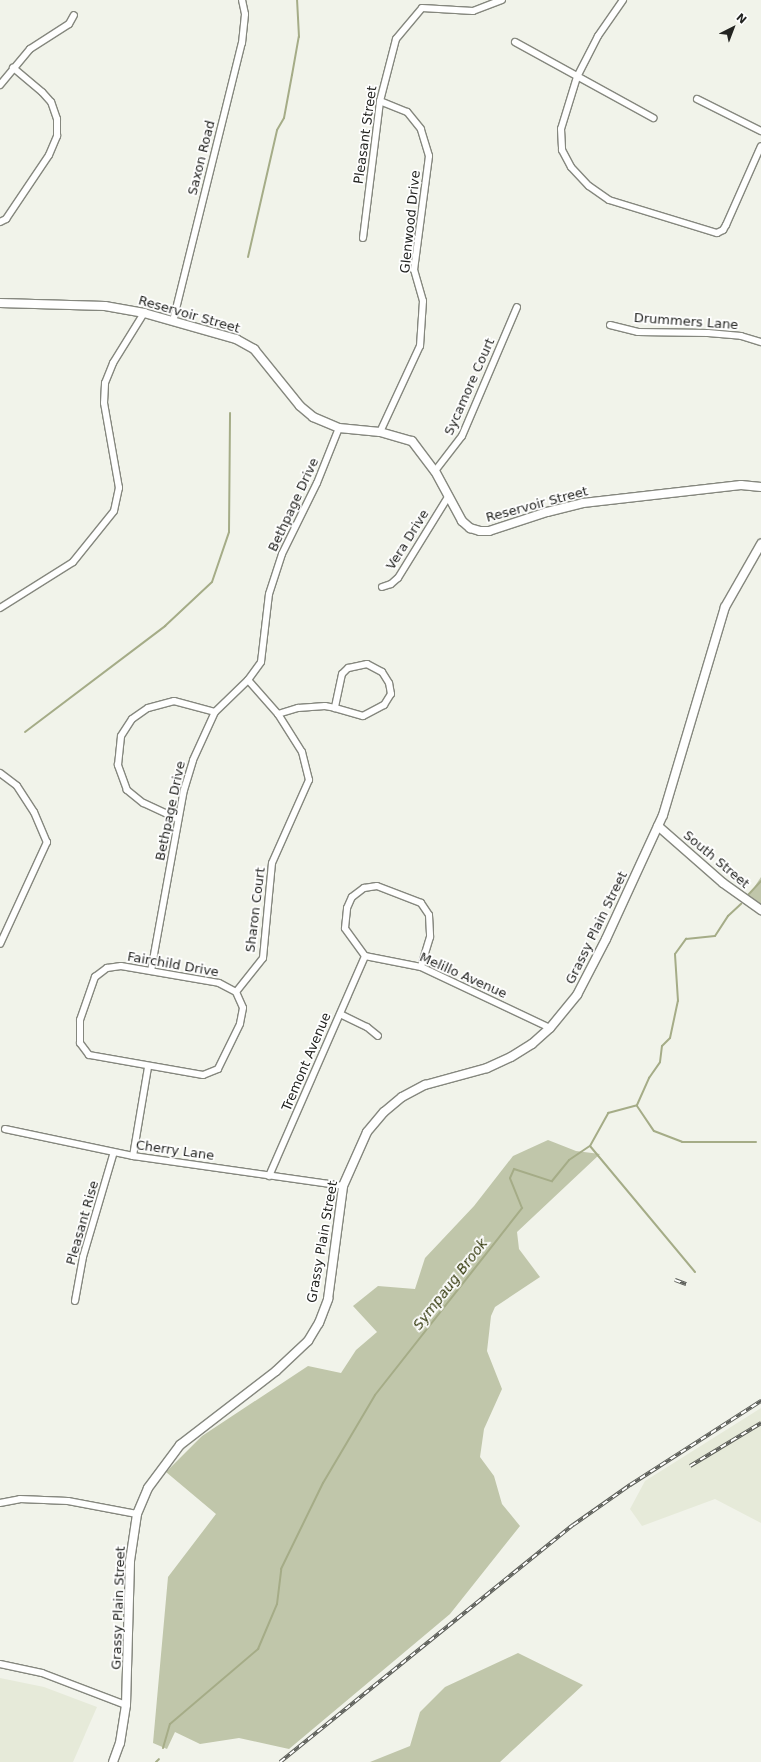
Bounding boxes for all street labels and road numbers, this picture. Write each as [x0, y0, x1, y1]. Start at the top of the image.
street label: Pleasant Street [351, 85, 381, 185]
street label: Saxon Road [185, 119, 219, 197]
street label: Glenwood Drive [398, 170, 424, 274]
street label: Reservoir Street [136, 293, 242, 337]
street label: Drummers Lane [633, 311, 739, 333]
street label: Sycamore Court [442, 336, 498, 438]
street label: Bethpage Drive [265, 456, 323, 554]
street label: Reservoir Street [484, 484, 590, 526]
street label: Vera Drive [383, 507, 433, 573]
street label: Bethpage Drive [153, 760, 189, 862]
street label: South Street [680, 828, 752, 892]
street label: Sharon Court [243, 867, 269, 953]
street label: Grassy Plain Street [563, 869, 631, 987]
street label: Fairchild Drive [126, 949, 220, 981]
street label: Melillo Avenue [417, 950, 509, 1002]
street label: Tremont Avenue [279, 1010, 335, 1114]
street label: Cherry Lane [135, 1138, 215, 1164]
street label: Pleasant Rise [64, 1179, 102, 1267]
street label: Grassy Plain Street [305, 1180, 341, 1304]
street label: Grassy Plain Street [109, 1546, 129, 1670]

